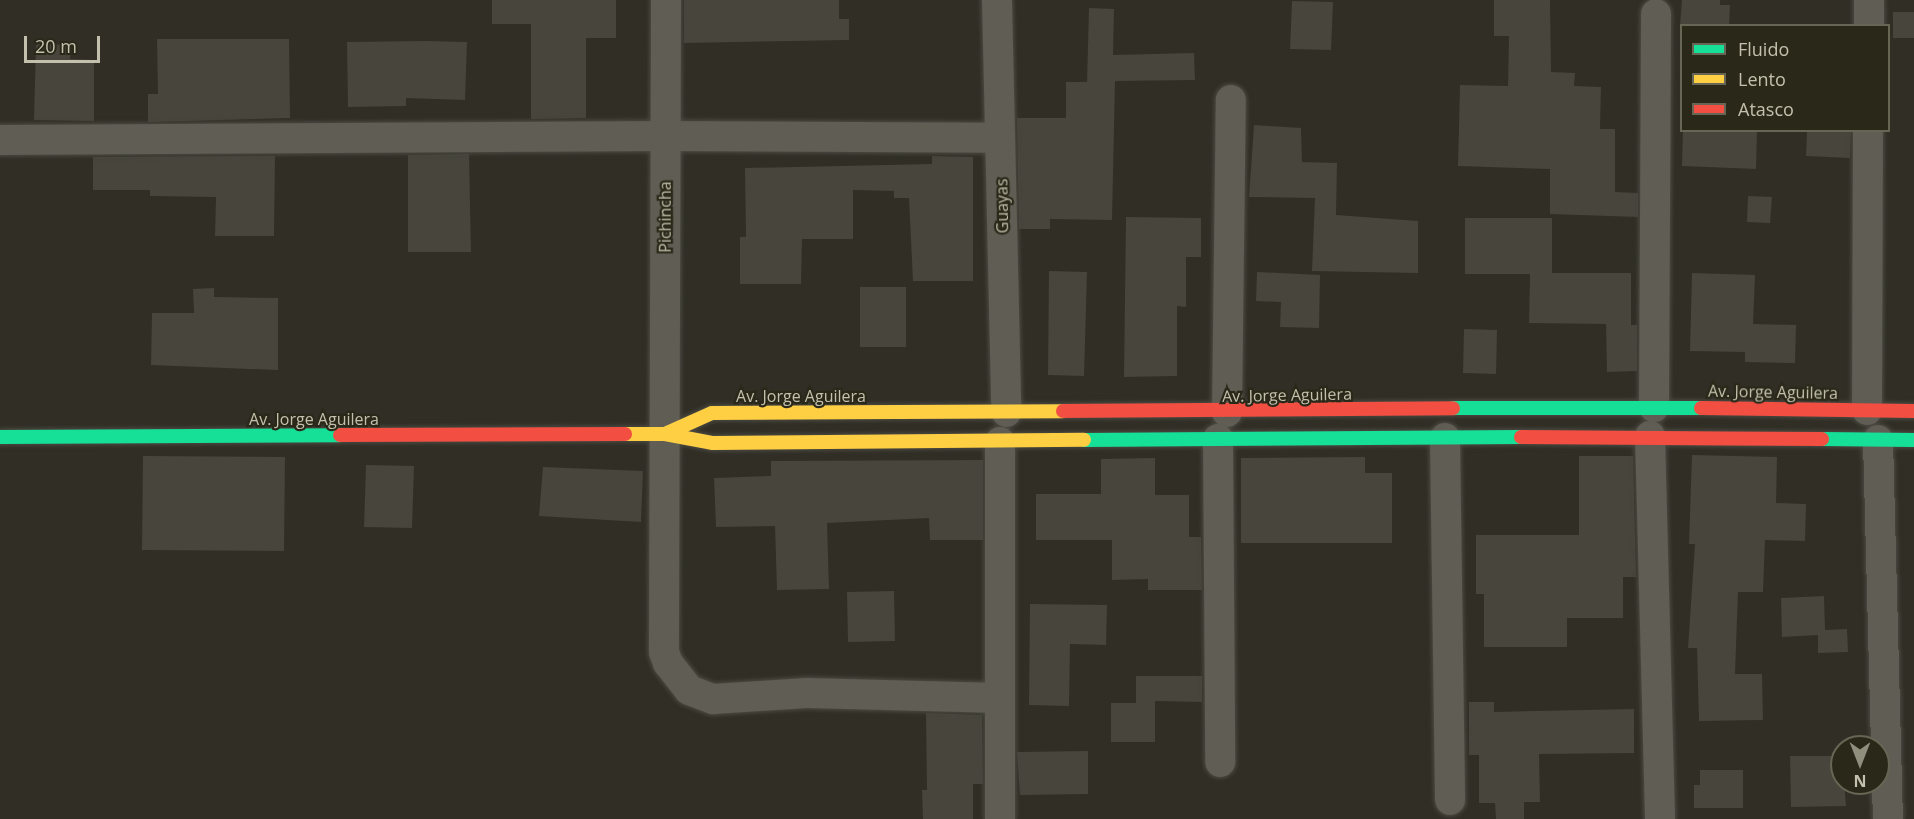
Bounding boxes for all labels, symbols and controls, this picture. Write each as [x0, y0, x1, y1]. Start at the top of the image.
scale bar [27, 24, 104, 62]
legend [1680, 24, 1890, 132]
text: 20 m [35, 34, 77, 58]
text: Fluido [1738, 37, 1789, 61]
text: Lento [1738, 67, 1786, 91]
text: Atasco [1738, 97, 1794, 121]
street label: Guayas [992, 178, 1012, 234]
street label: Pichincha [655, 181, 675, 253]
street label: Av. Jorge Aguilera [1708, 381, 1838, 403]
street label: Av. Jorge Aguilera [1222, 384, 1352, 406]
street label: Av. Jorge Aguilera [736, 386, 866, 406]
street label: Av. Jorge Aguilera [249, 409, 379, 429]
north arrow [1830, 735, 1890, 795]
text: N [1854, 770, 1867, 792]

